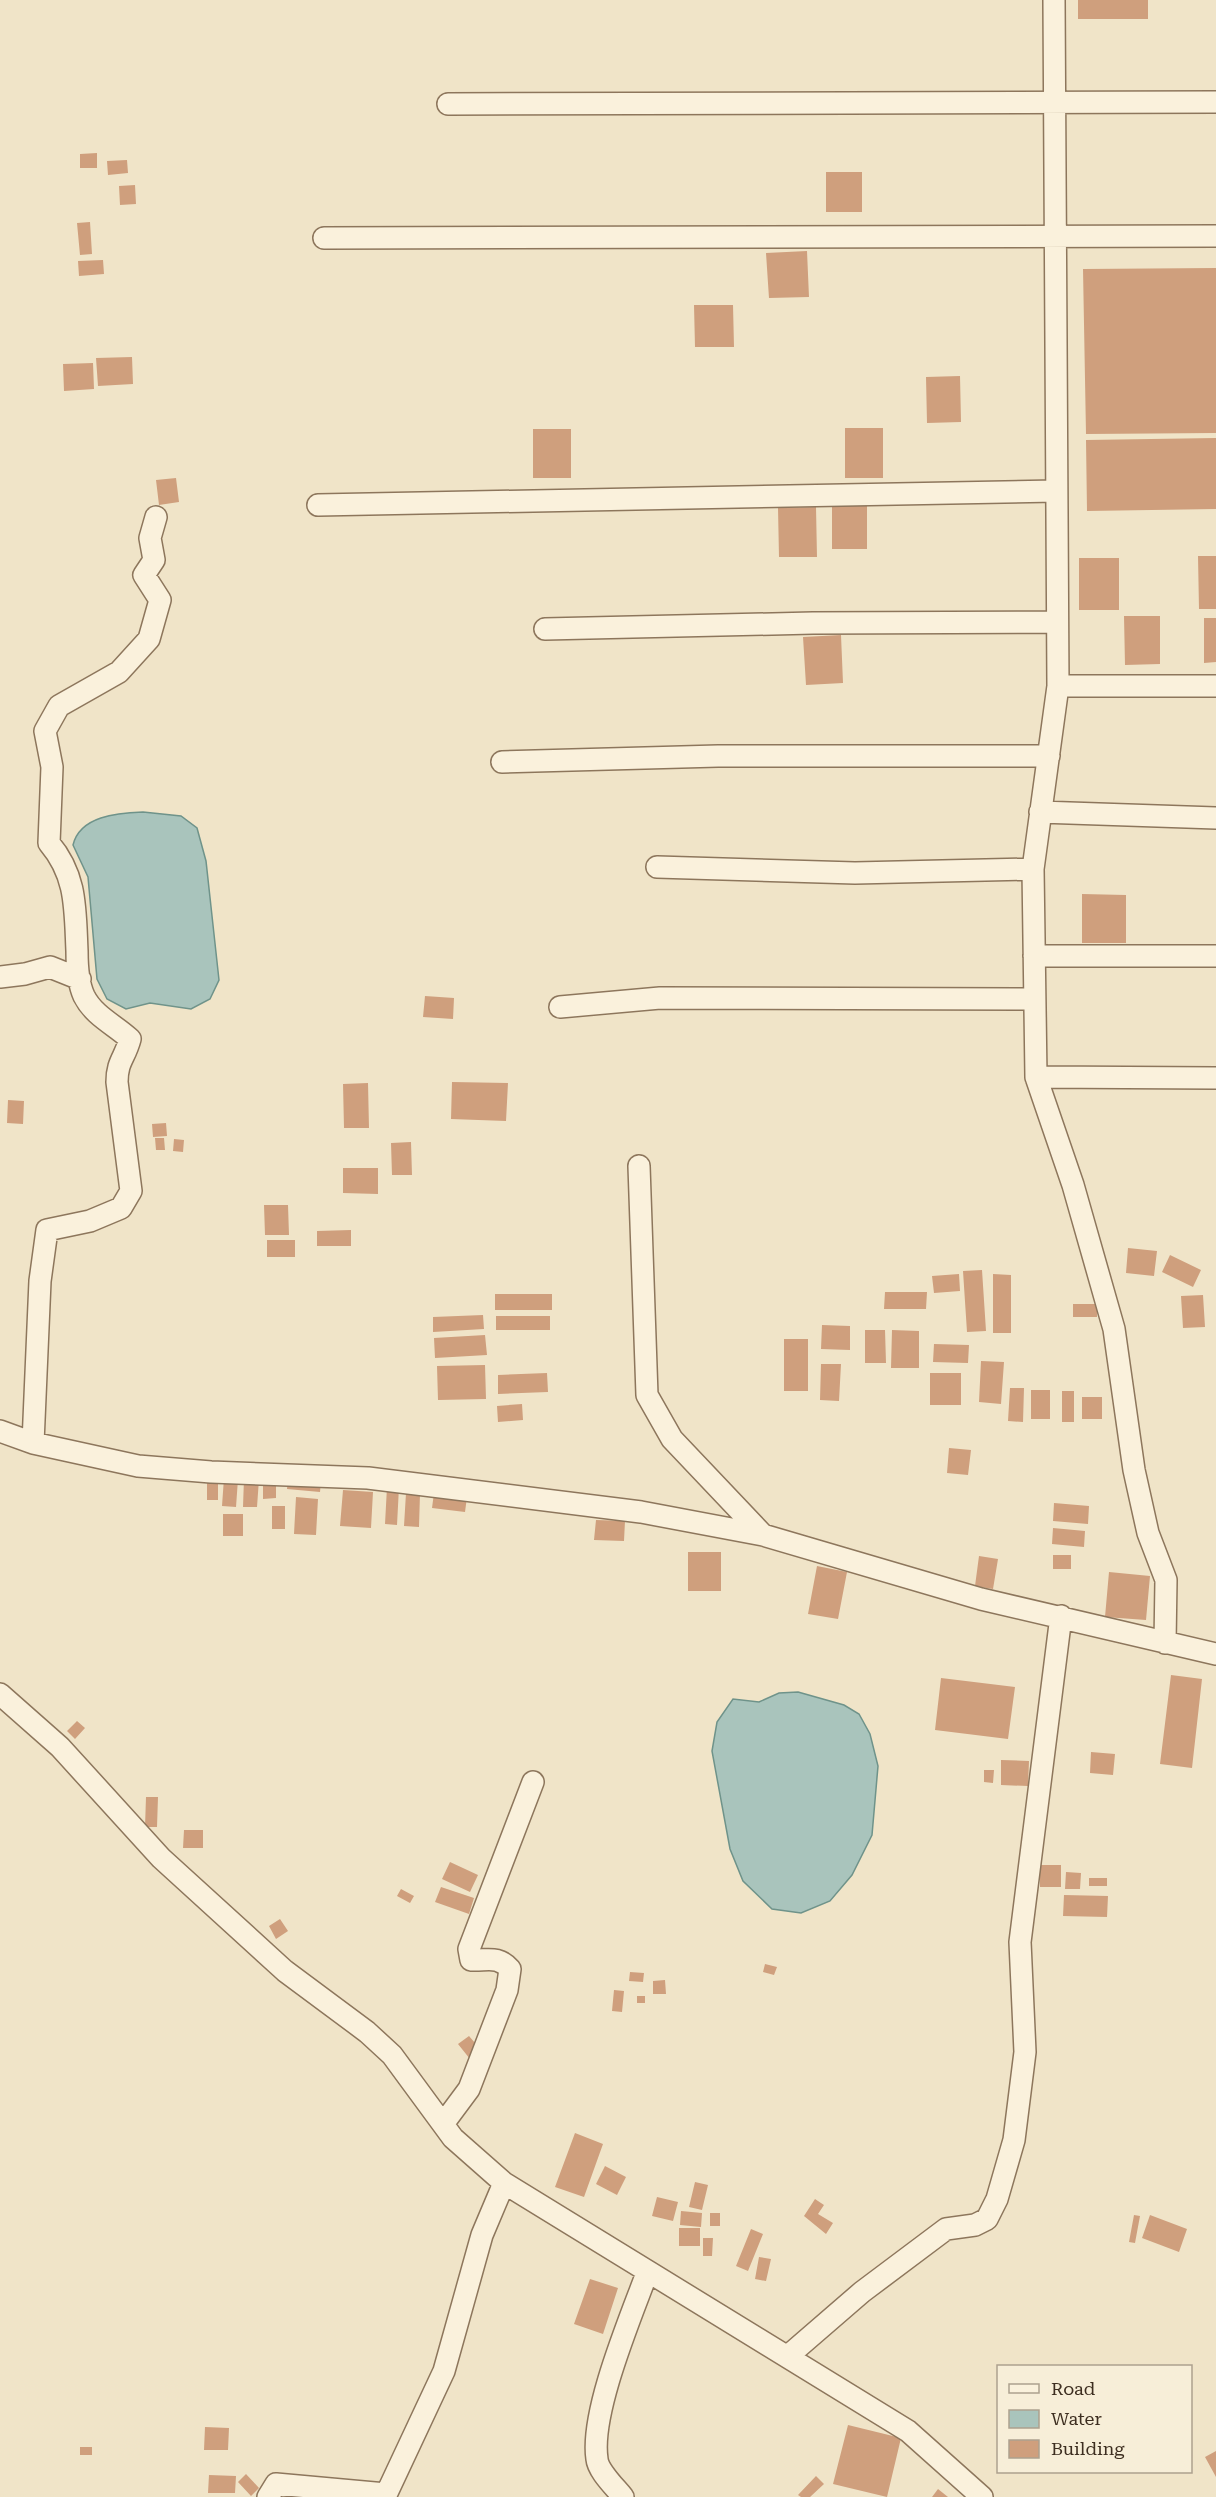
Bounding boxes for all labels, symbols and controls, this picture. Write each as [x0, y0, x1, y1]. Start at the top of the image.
legend [997, 2365, 1192, 2473]
text: Road [1051, 2378, 1096, 2399]
text: Water [1051, 2408, 1102, 2429]
text: Building [1051, 2438, 1125, 2459]

